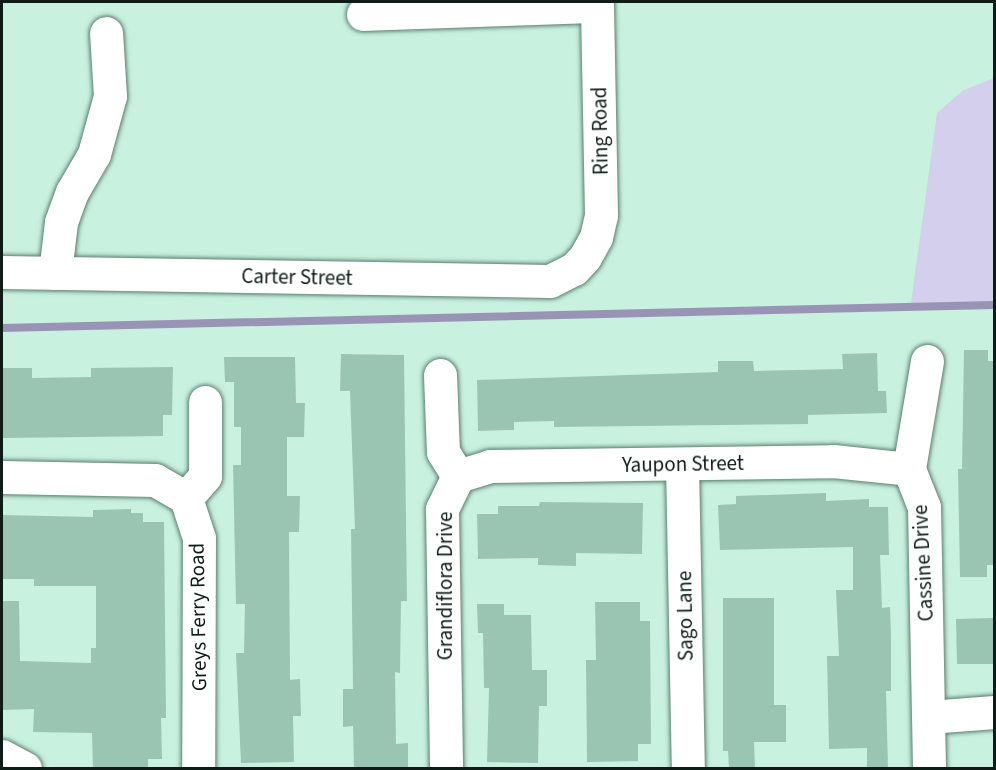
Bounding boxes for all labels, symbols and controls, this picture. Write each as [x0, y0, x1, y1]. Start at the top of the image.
street label: Ring Road [587, 87, 613, 175]
street label: Carter Street [241, 263, 353, 291]
street label: Yaupon Street [622, 450, 744, 478]
street label: Cassine Drive [907, 504, 939, 622]
street label: Grandiflora Drive [432, 512, 458, 660]
street label: Greys Ferry Road [184, 543, 212, 691]
street label: Sago Lane [672, 571, 698, 661]

